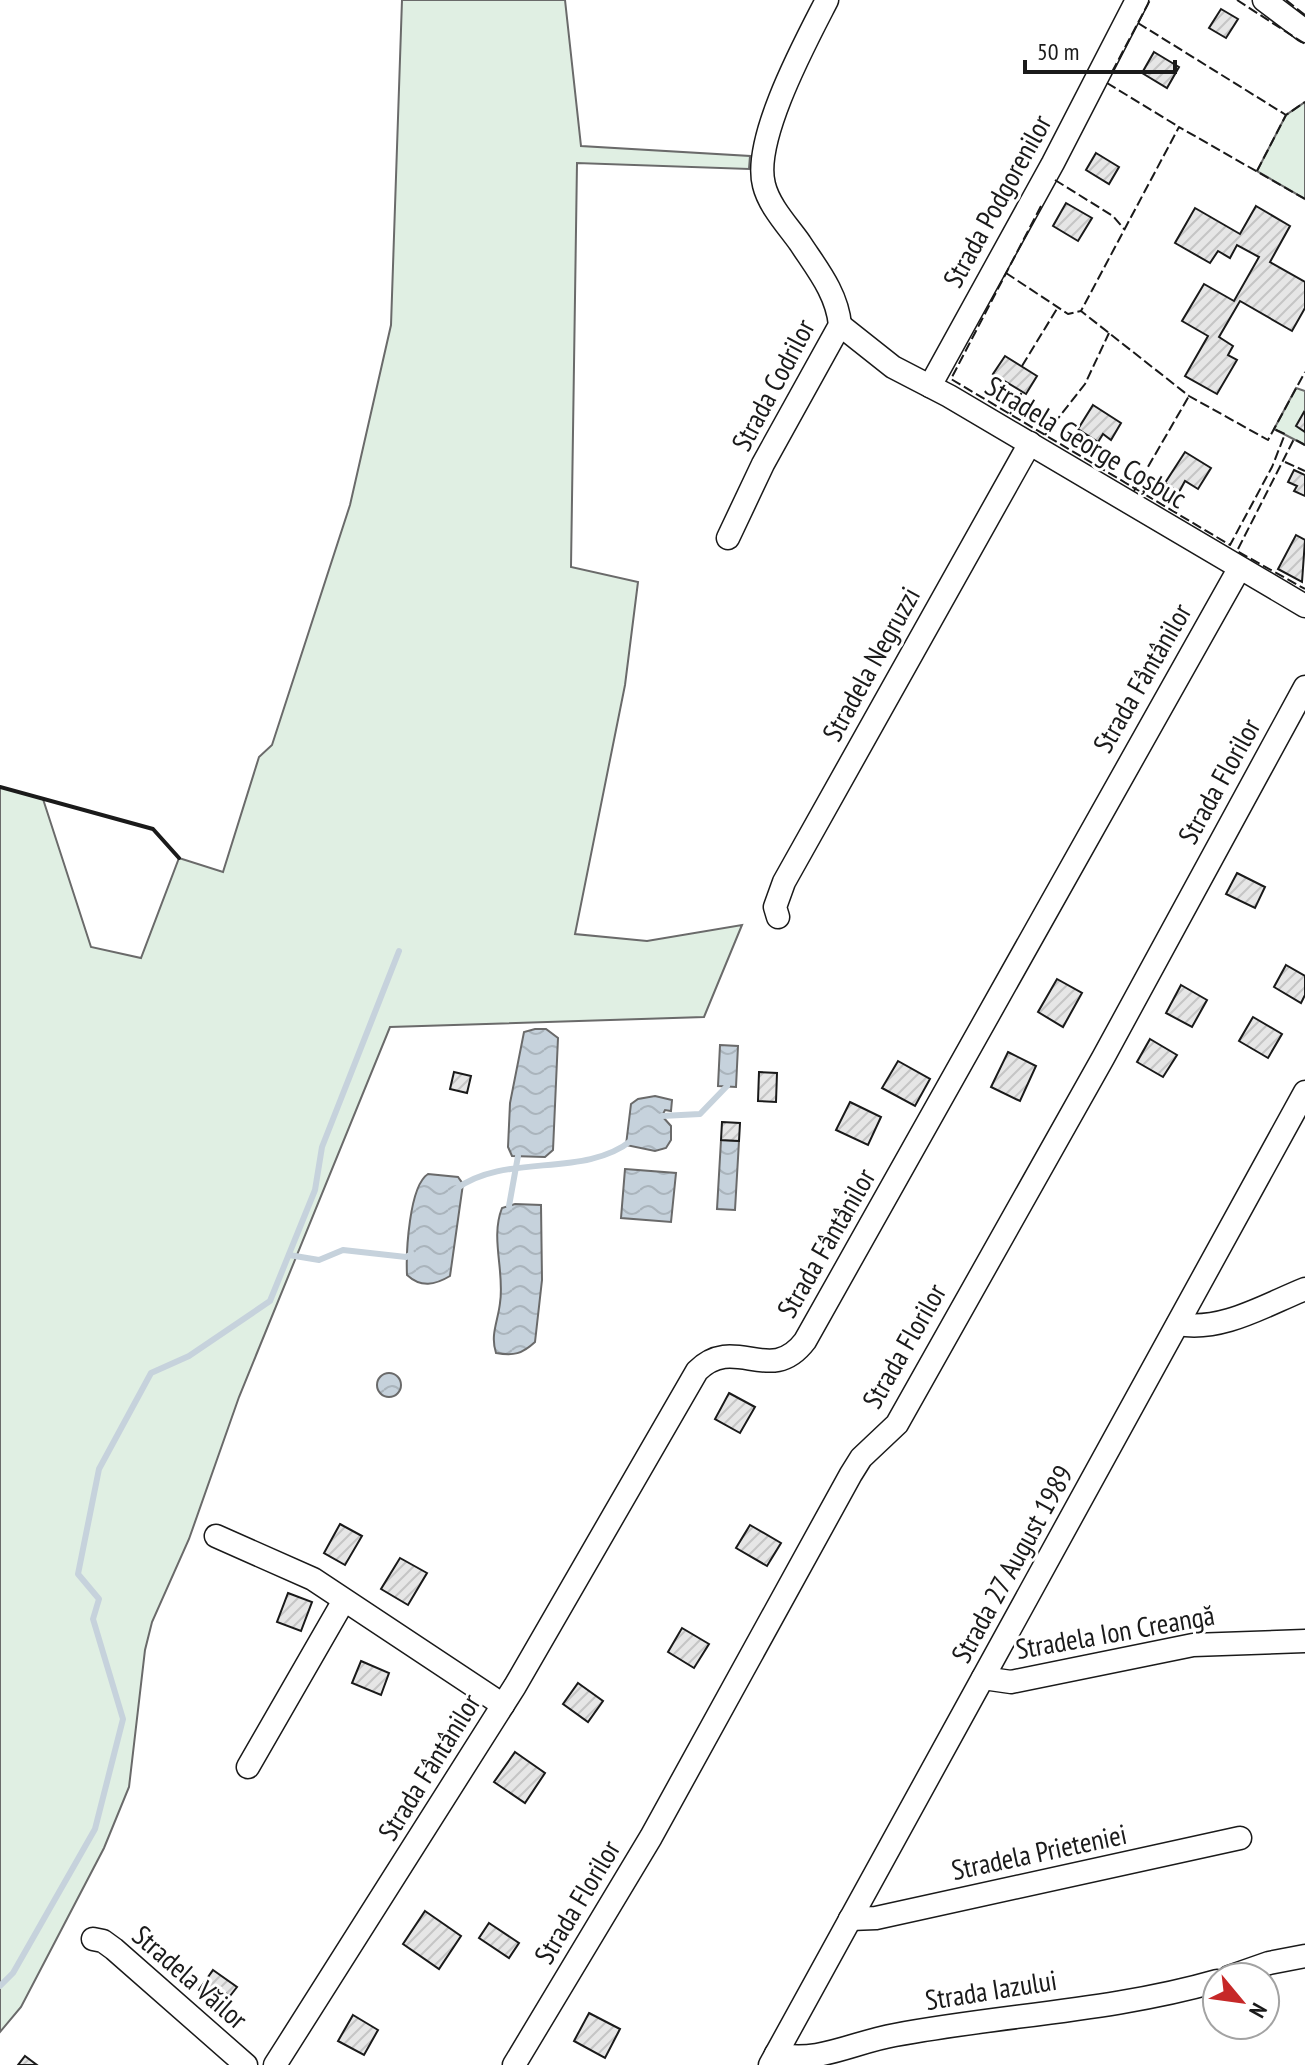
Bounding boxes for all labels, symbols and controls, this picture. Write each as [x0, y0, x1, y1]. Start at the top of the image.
scale bar [1025, 24, 1175, 74]
text: 50 m [1037, 36, 1079, 67]
street label: Strada Podgorenilor [934, 108, 1059, 294]
street label: Strada Codrilor [722, 312, 823, 457]
street label: Stradela George Coșbuc [979, 367, 1194, 516]
street label: Stradela Negruzzi [813, 580, 928, 747]
street label: Strada Fântânilor [1084, 596, 1199, 759]
street label: Strada Florilor [1169, 711, 1268, 850]
street label: Strada Fântânilor [768, 1161, 883, 1324]
street label: Strada Florilor [853, 1276, 954, 1415]
street label: Strada 27 August 1989 [942, 1459, 1081, 1669]
street label: Stradela Ion Creangă [1013, 1596, 1217, 1667]
street label: Strada Fântânilor [369, 1686, 489, 1847]
street label: Stradela Prieteniei [948, 1815, 1130, 1888]
street label: Strada Florilor [525, 1833, 628, 1970]
street label: Stradela Văilor [125, 1916, 256, 2037]
street label: Strada Iazului [923, 1961, 1059, 2018]
north arrow [1201, 1961, 1281, 2041]
text: N [1243, 1999, 1274, 2023]

